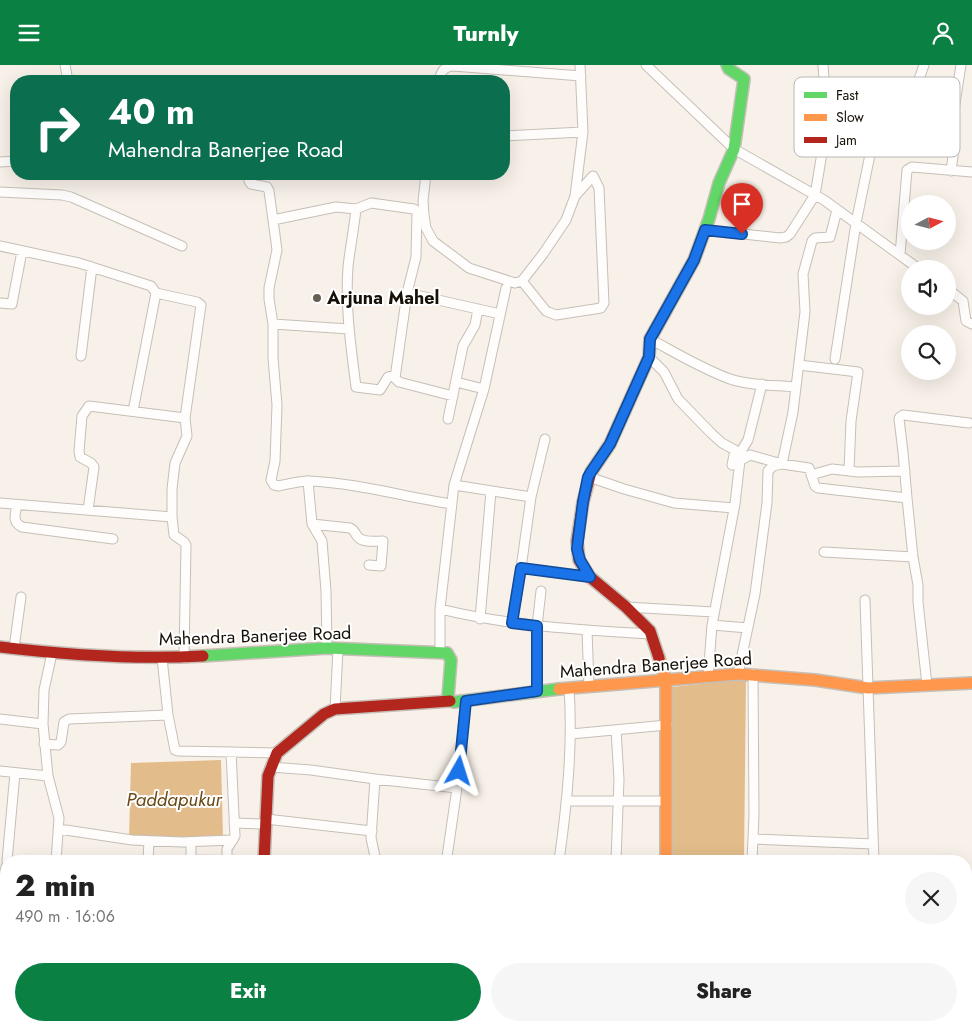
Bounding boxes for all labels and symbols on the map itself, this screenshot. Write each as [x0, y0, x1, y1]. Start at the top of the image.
legend [794, 77, 960, 157]
text: Fast [836, 85, 859, 105]
text: Slow [836, 107, 864, 127]
text: Jam [834, 130, 857, 150]
pin [721, 183, 763, 234]
north arrow [901, 195, 956, 250]
place label: Arjuna Mahel [326, 285, 439, 311]
marker: Arjuna Mahel [311, 292, 323, 304]
street label: Mahendra Banerjee Road [158, 620, 352, 652]
street label: Mahendra Banerjee Road [559, 645, 753, 685]
position arrow [432, 744, 484, 796]
water label: Paddapukur [126, 786, 224, 813]

